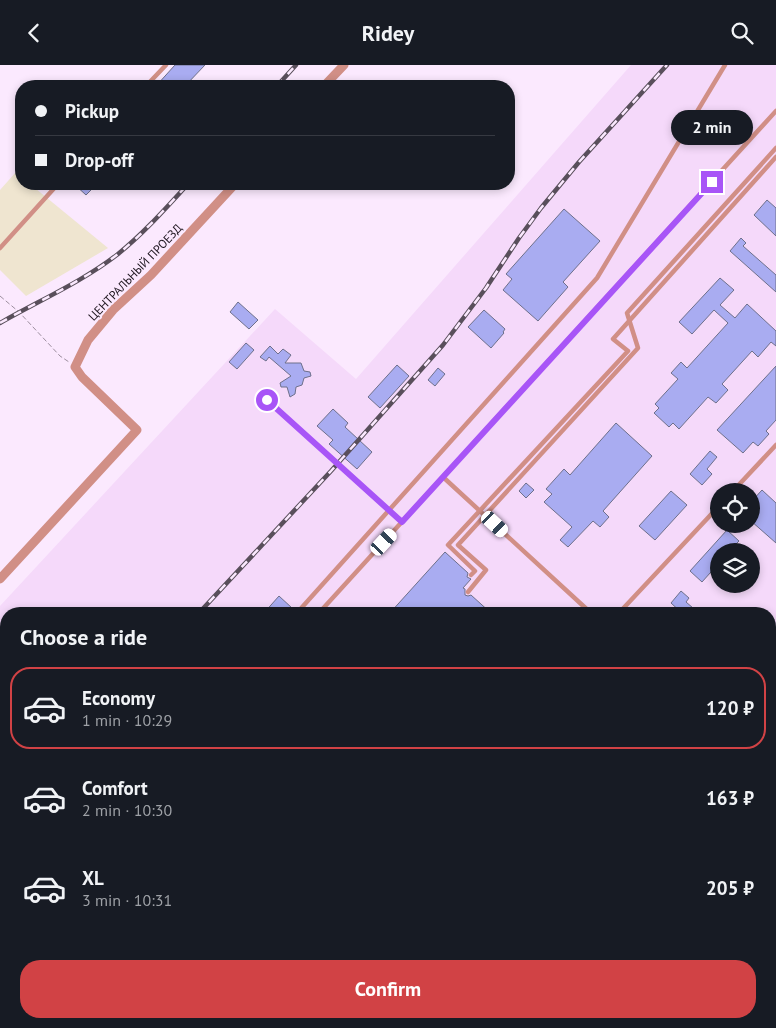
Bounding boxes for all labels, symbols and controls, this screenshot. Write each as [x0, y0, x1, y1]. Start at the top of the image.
icon: back [20, 19, 48, 47]
text: Ridey [362, 19, 414, 47]
icon: search [728, 19, 756, 47]
text: Pickup [65, 99, 119, 123]
callout: 2 min [671, 109, 753, 145]
text: 2 min [692, 117, 732, 137]
text: Drop-off [65, 148, 133, 172]
route end [701, 171, 723, 193]
street label: ЦЕНТРАЛЬНЫЙ ПРОЕЗД [85, 220, 185, 324]
route start [256, 389, 278, 411]
map controls [710, 483, 760, 593]
button: locate [710, 483, 760, 533]
car [478, 508, 511, 540]
car [368, 526, 399, 558]
button: layers [710, 543, 760, 593]
text: Choose a ride [20, 623, 147, 651]
icon: car [22, 686, 67, 731]
text: Economy [82, 686, 155, 710]
text: 120 ₽ [706, 696, 754, 720]
text: 1 min · 10:29 [82, 710, 172, 730]
icon: car [22, 776, 67, 821]
text: Comfort [82, 776, 148, 800]
text: 163 ₽ [706, 786, 754, 810]
text: 2 min · 10:30 [82, 800, 172, 820]
icon: car [22, 866, 67, 911]
text: XL [82, 866, 104, 890]
text: 205 ₽ [706, 876, 754, 900]
text: 3 min · 10:31 [82, 890, 172, 910]
button: Confirm [20, 960, 756, 1018]

